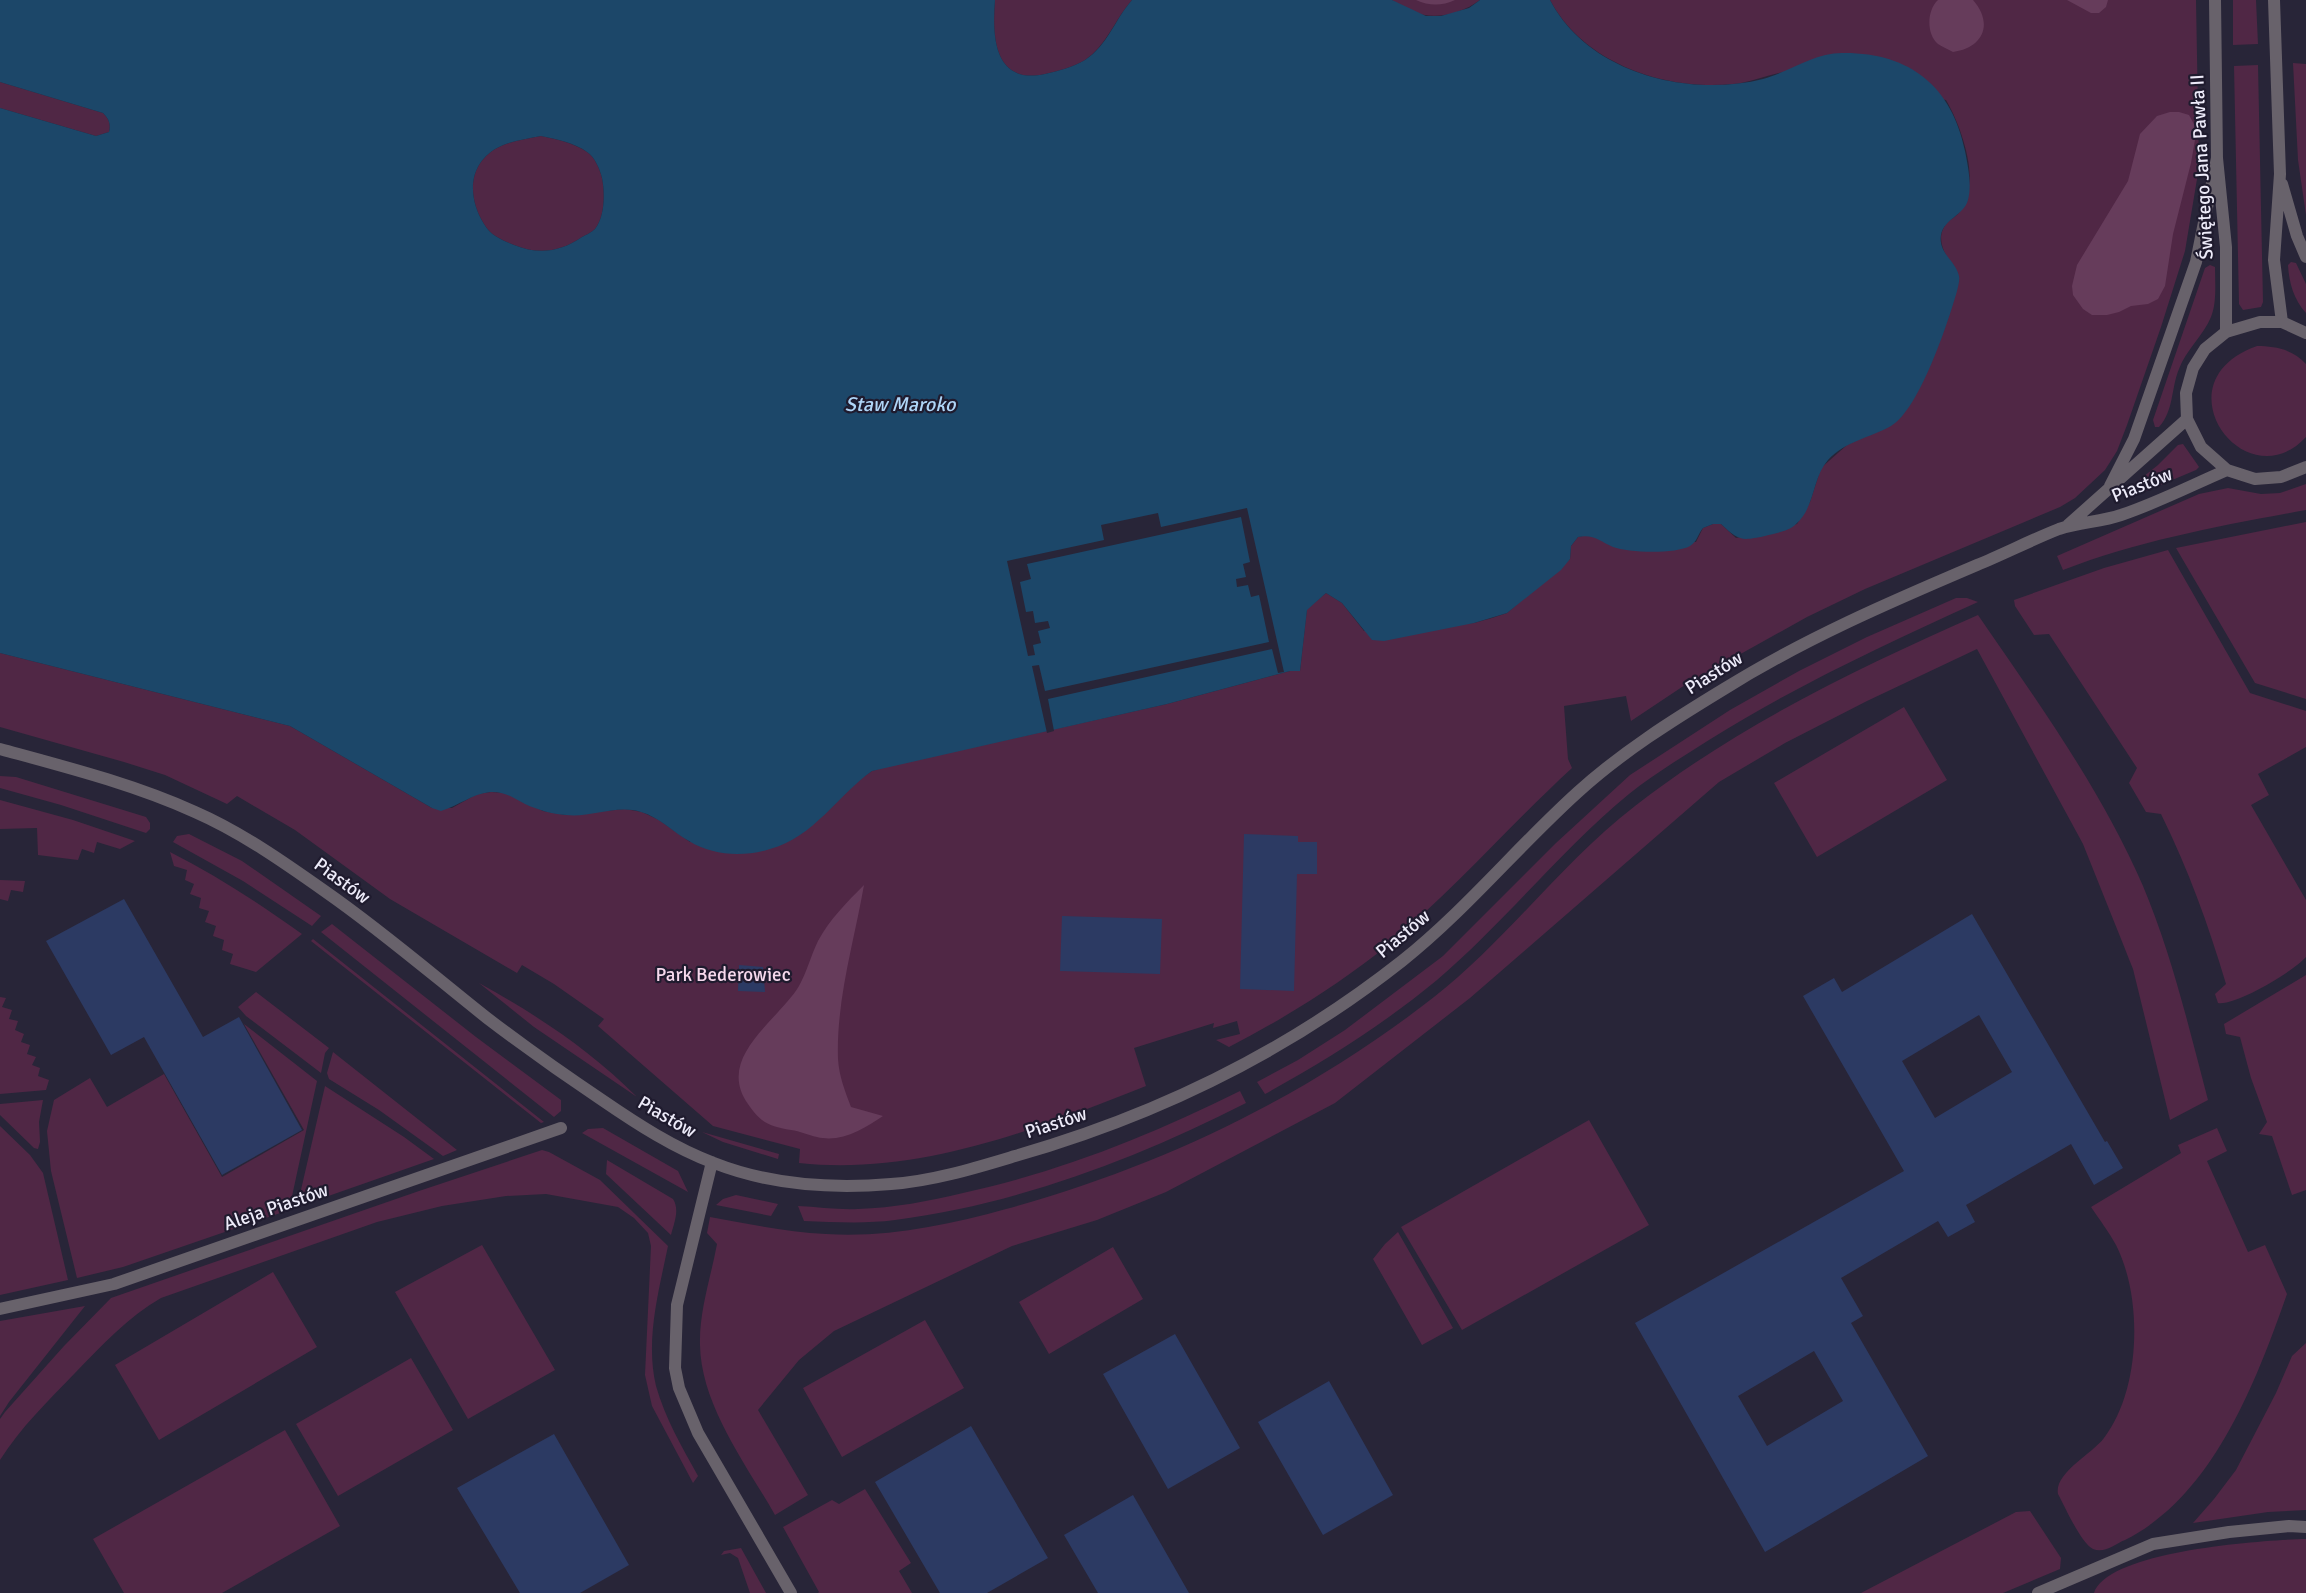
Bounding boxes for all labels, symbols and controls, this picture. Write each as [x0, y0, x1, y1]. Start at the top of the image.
street label: Świętego Jana Pawła II [2185, 74, 2219, 260]
water label: Staw Maroko [845, 392, 957, 417]
street label: Piastów [2108, 462, 2176, 508]
street label: Piastów [1681, 646, 1748, 700]
street label: Piastów [309, 853, 375, 910]
street label: Piastów [1371, 904, 1435, 964]
park label: Park Bederowiec [655, 963, 791, 987]
street label: Piastów [633, 1091, 701, 1143]
street label: Piastów [1022, 1102, 1090, 1144]
street label: Aleja Piastów [220, 1178, 332, 1236]

